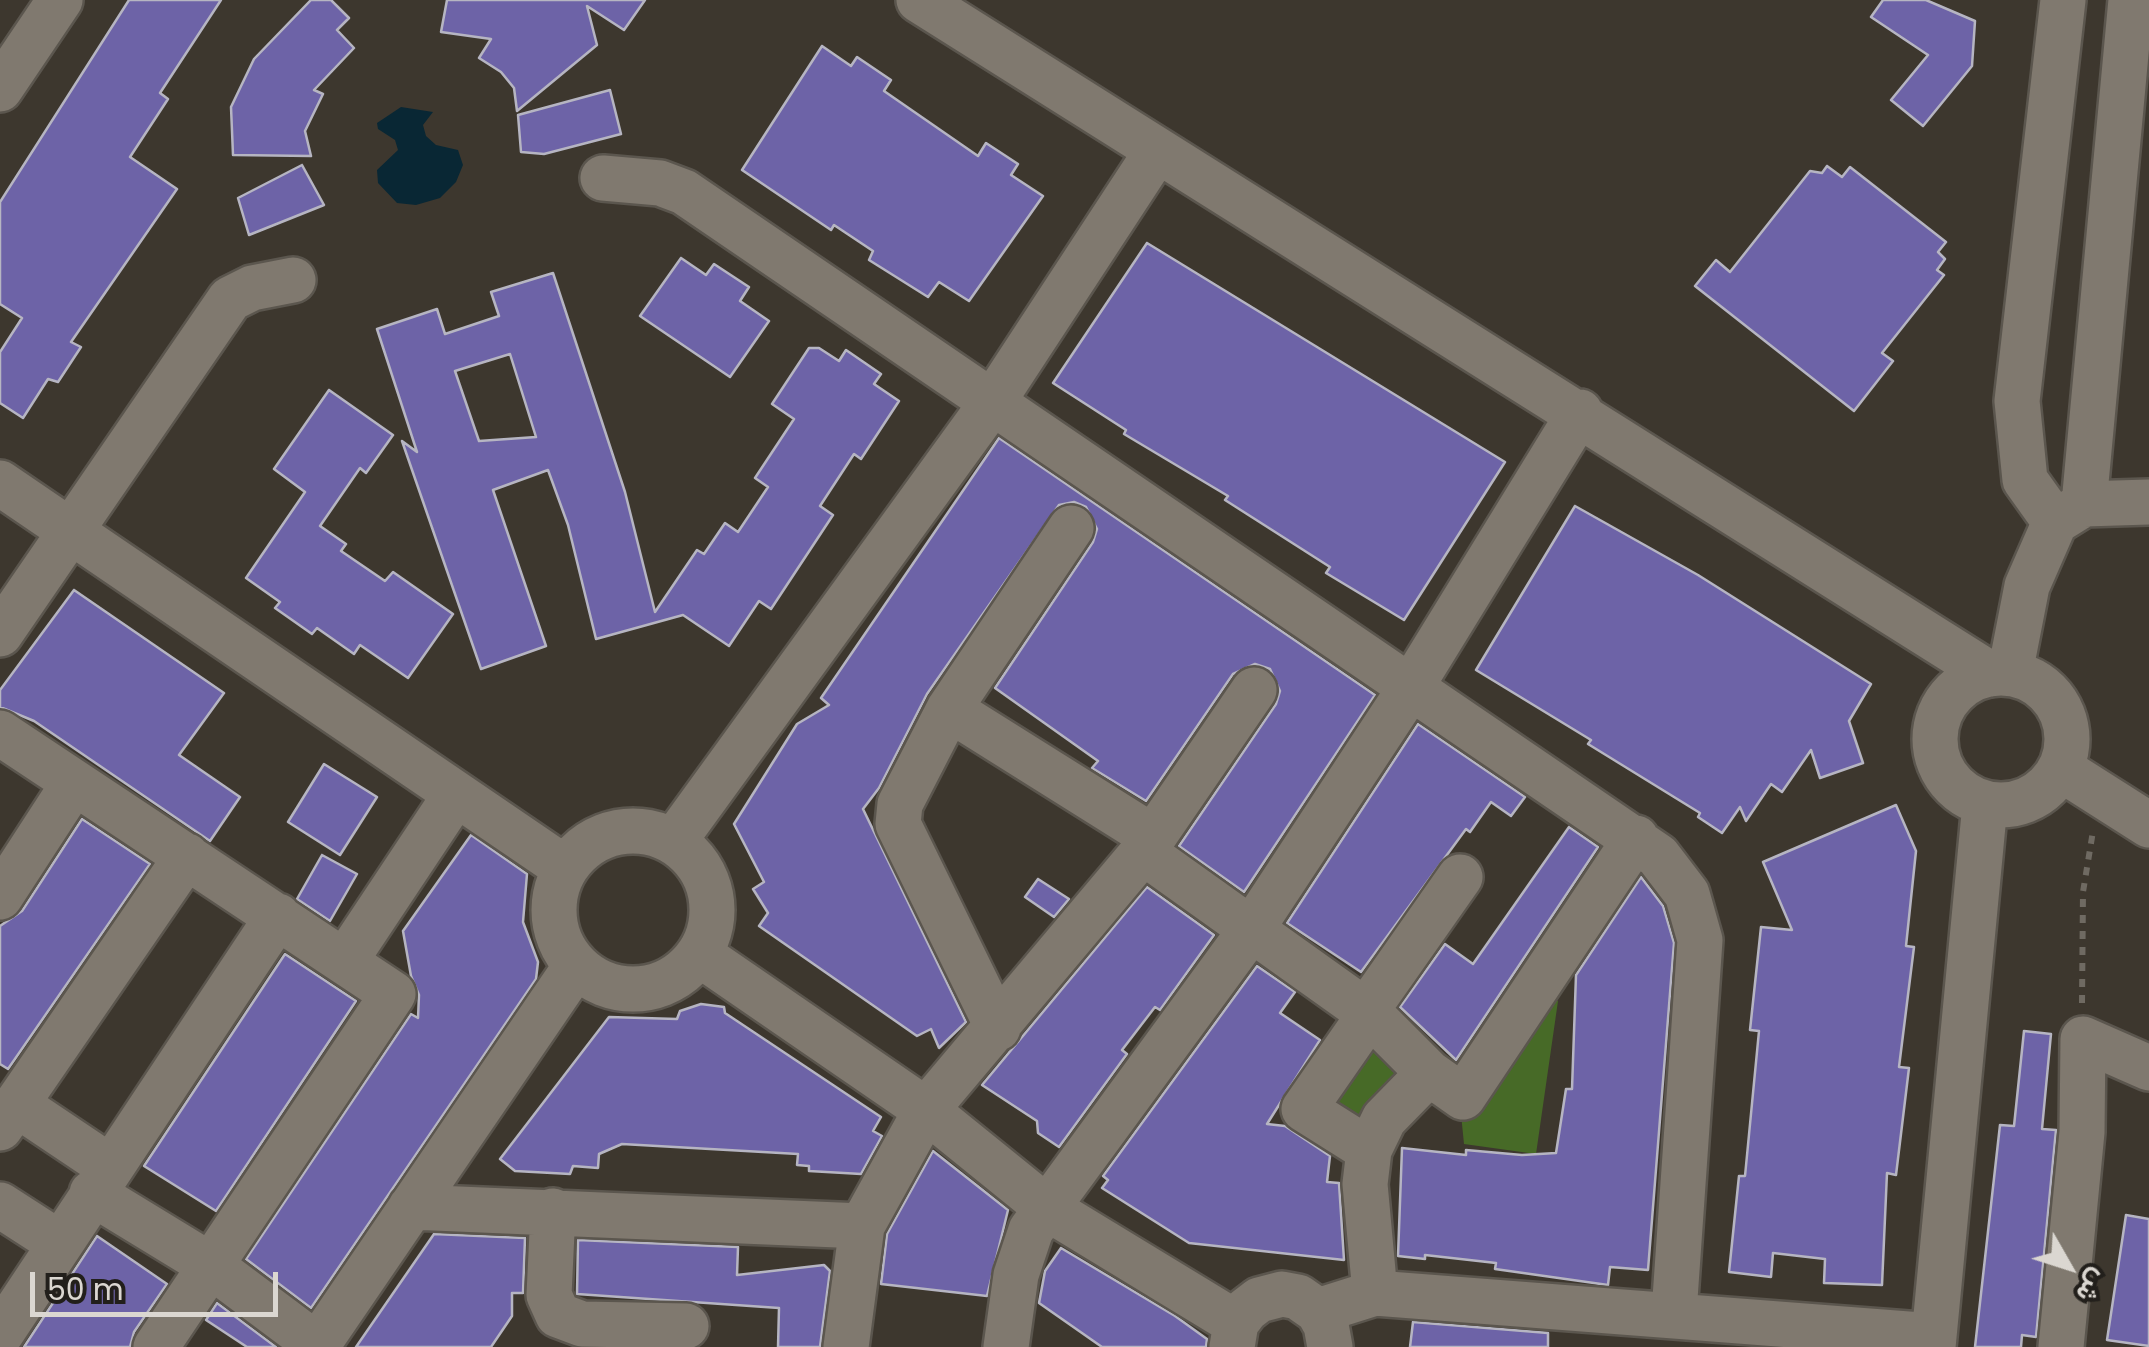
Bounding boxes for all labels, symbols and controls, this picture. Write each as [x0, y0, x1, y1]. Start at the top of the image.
north arrow [2019, 1217, 2119, 1317]
scale bar [35, 1252, 282, 1314]
text: ش [2067, 1261, 2118, 1312]
text: 50 m [47, 1268, 124, 1311]

